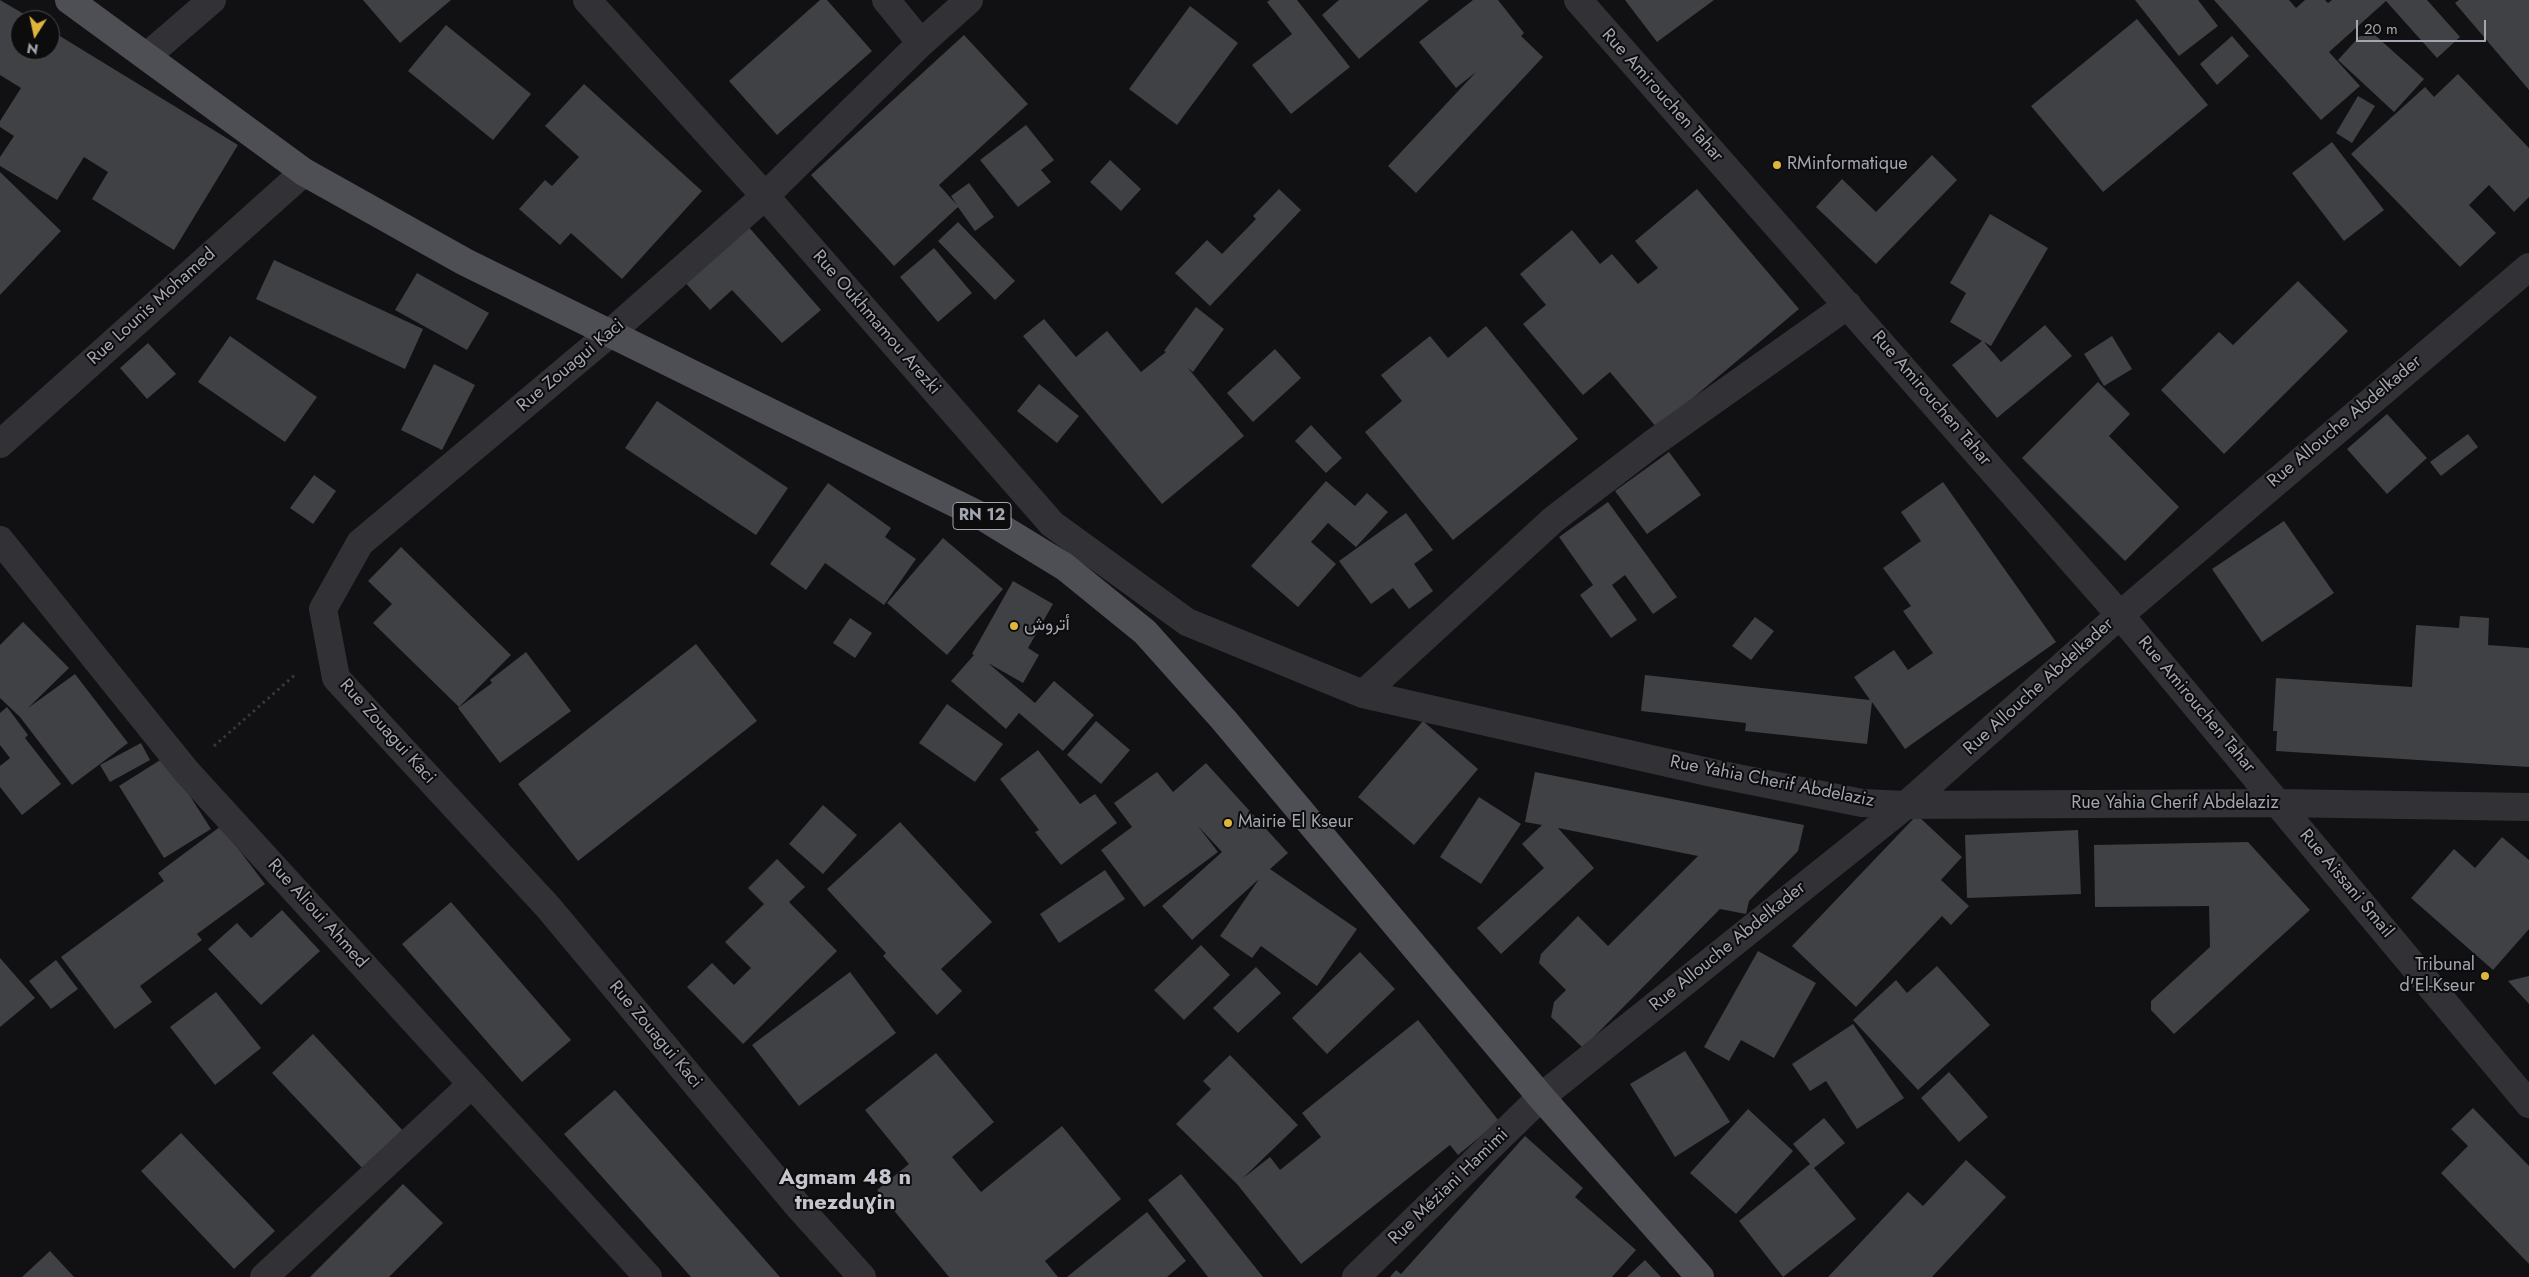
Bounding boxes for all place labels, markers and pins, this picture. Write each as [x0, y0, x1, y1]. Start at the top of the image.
place label: RMinformatique [1787, 154, 1908, 176]
marker: RMinformatique [1771, 159, 1783, 171]
place label: أتروش [1024, 615, 1070, 637]
marker: أتروش [1008, 620, 1020, 632]
place label: Mairie El Kseur [1238, 812, 1353, 834]
marker: Mairie El Kseur [1222, 817, 1234, 829]
place label: Tribunal d'El-Kseur [2399, 955, 2475, 998]
marker: Tribunal d'El-Kseur [2479, 970, 2491, 982]

